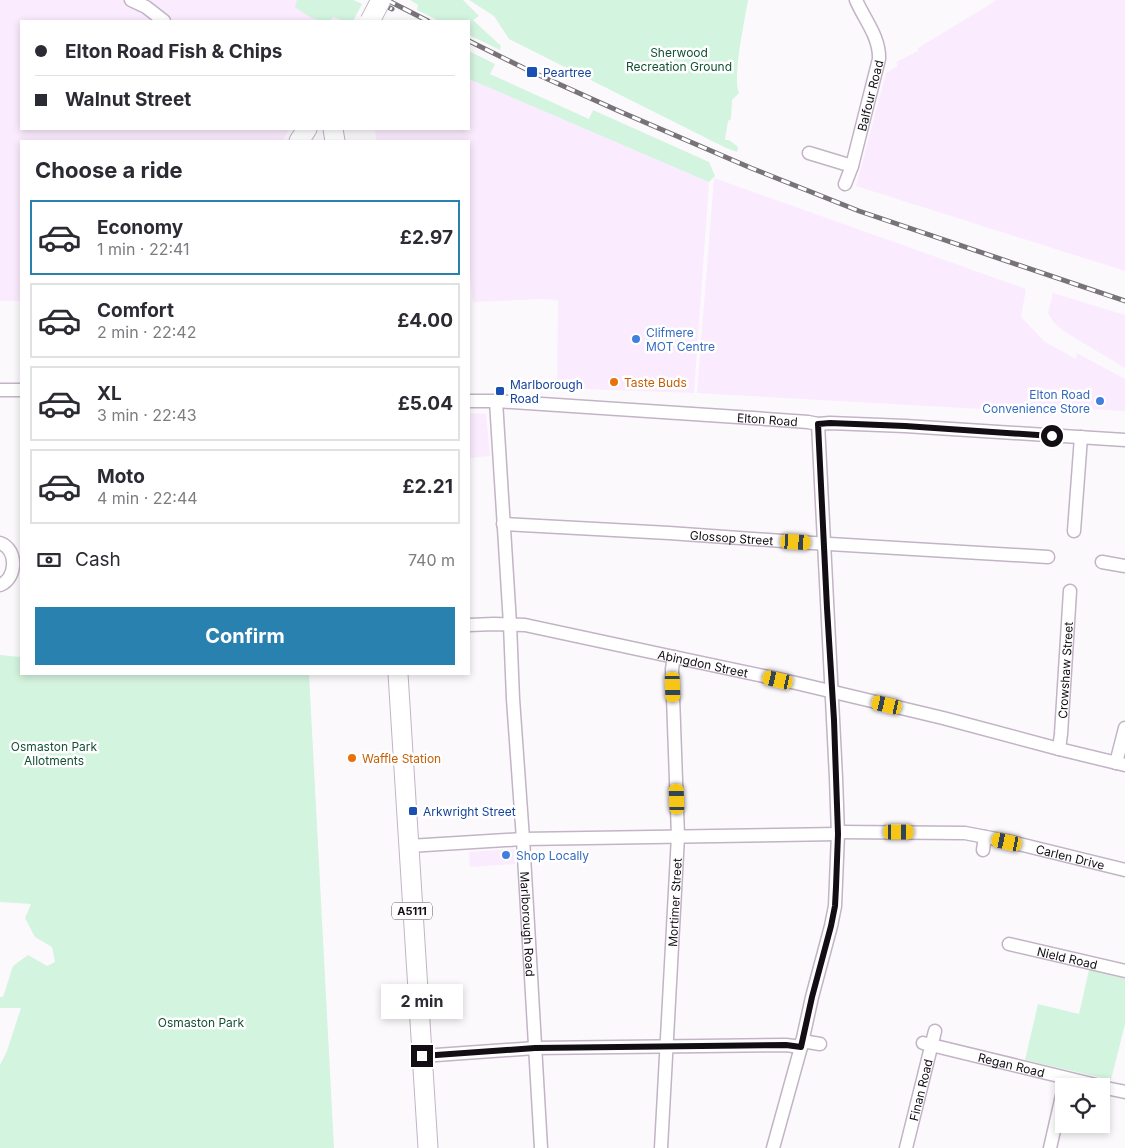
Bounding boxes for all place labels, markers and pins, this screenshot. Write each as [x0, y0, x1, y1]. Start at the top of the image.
marker: Peartree [525, 65, 539, 79]
place label: Peartree [543, 65, 591, 80]
place label: Clifmere MOT Centre [646, 325, 715, 354]
marker: Clifmere MOT Centre [630, 333, 642, 345]
place label: Taste Buds [624, 375, 687, 390]
marker: Taste Buds [608, 376, 620, 388]
place label: Marlborough Road [510, 377, 583, 406]
marker: Marlborough Road [494, 385, 506, 397]
place label: Elton Road Convenience Store [982, 387, 1090, 416]
marker: Elton Road Convenience Store [1094, 395, 1106, 407]
place label: Waffle Station [362, 751, 441, 766]
marker: Waffle Station [346, 752, 358, 764]
place label: Arkwright Street [423, 804, 516, 819]
marker: Arkwright Street [407, 805, 419, 817]
place label: Shop Locally [516, 848, 589, 863]
marker: Shop Locally [500, 849, 512, 861]

